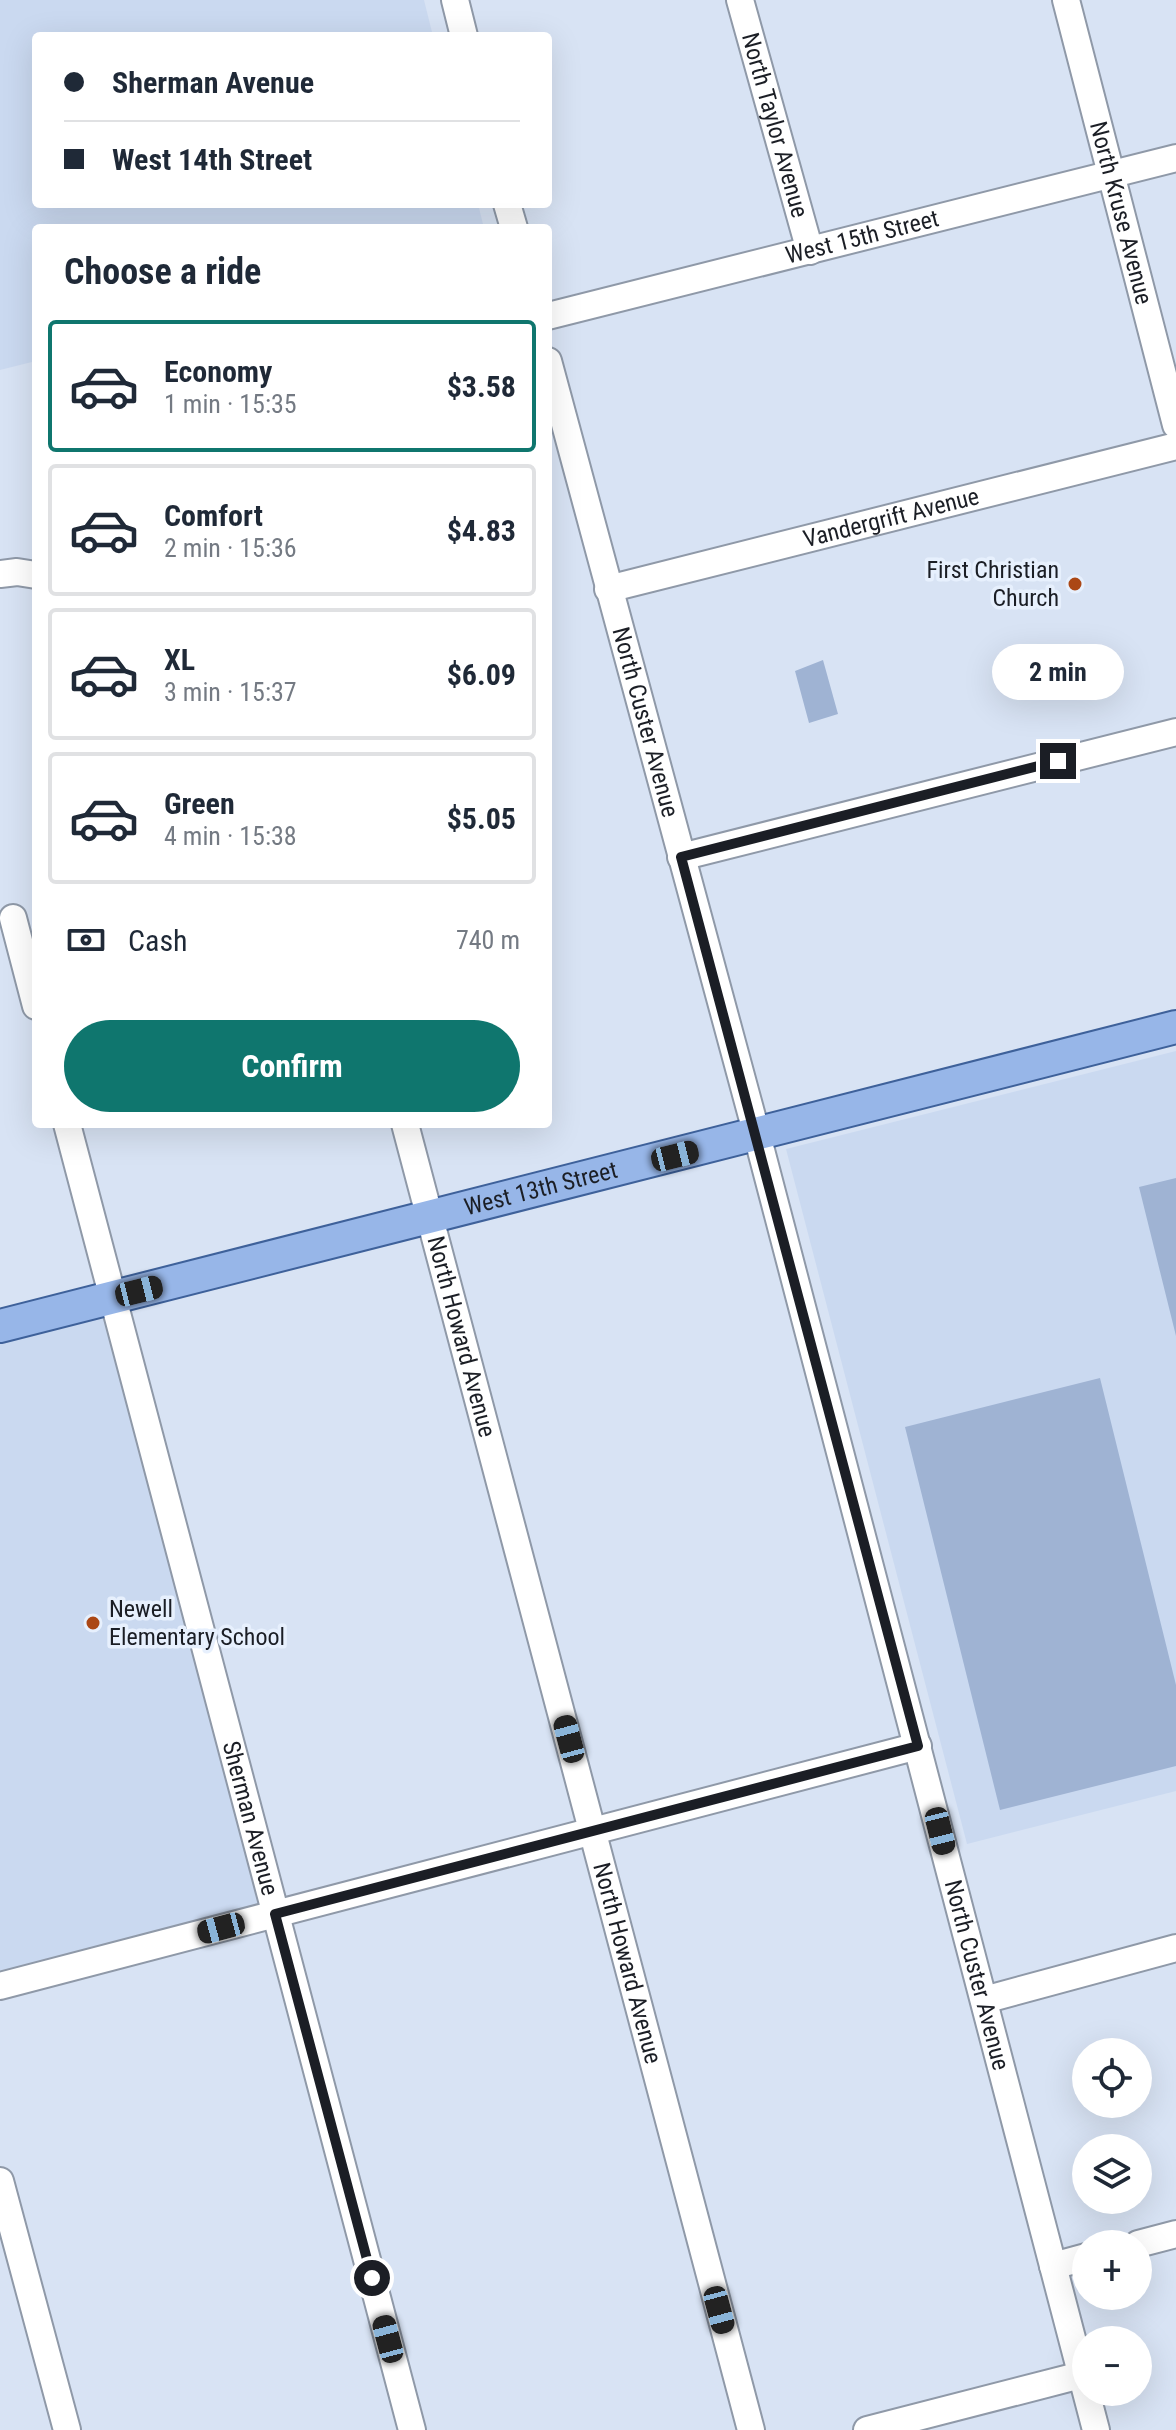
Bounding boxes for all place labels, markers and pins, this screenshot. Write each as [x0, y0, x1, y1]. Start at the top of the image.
place label: First Christian Church [926, 556, 1059, 612]
marker: First Christian Church [1066, 575, 1084, 593]
place label: Newell Elementary School [109, 1595, 285, 1651]
marker: Newell Elementary School [84, 1614, 102, 1632]

